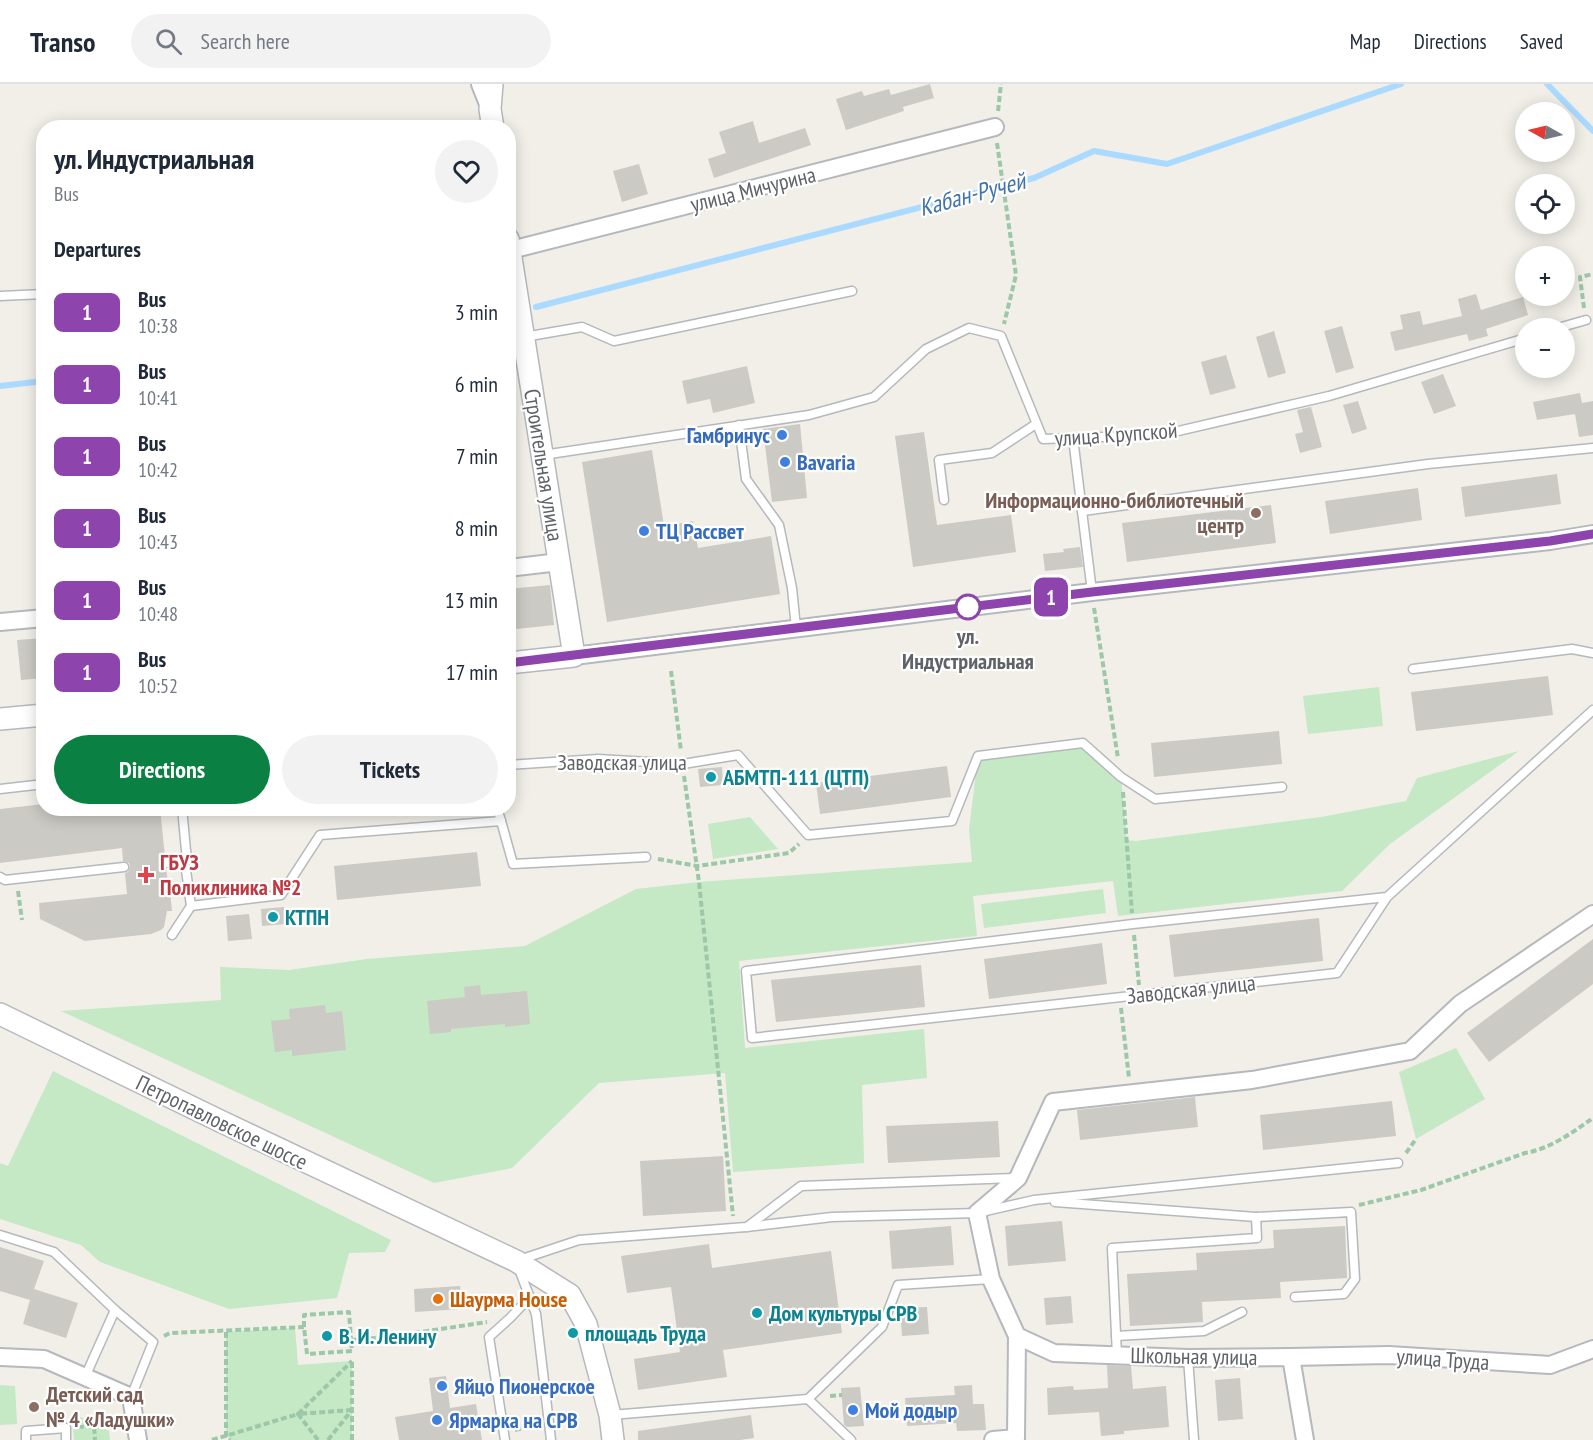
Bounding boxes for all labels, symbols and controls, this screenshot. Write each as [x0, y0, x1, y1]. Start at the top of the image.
search box [131, 14, 551, 68]
text: Transo [30, 23, 95, 60]
icon: search [152, 25, 185, 58]
text: Search here [200, 27, 290, 55]
text: Map [1350, 28, 1381, 55]
text: Directions [1414, 28, 1487, 55]
text: Saved [1520, 28, 1563, 55]
north arrow [1515, 102, 1575, 162]
map controls [1515, 102, 1575, 378]
text: ул. Индустриальная [54, 140, 254, 177]
button: heart [435, 140, 498, 203]
street label: улица Мичурина [687, 160, 819, 218]
water label: Кабан-Ручей [916, 164, 1031, 223]
button: locate [1515, 174, 1575, 234]
text: Bus [54, 181, 79, 207]
text: Departures [54, 235, 141, 263]
button: + [1515, 246, 1575, 306]
text: Bus [138, 285, 166, 313]
text: 3 min [455, 298, 498, 326]
text: 1 [82, 299, 92, 326]
text: 10:38 [138, 313, 178, 339]
button: − [1515, 318, 1575, 378]
text: Bus [138, 357, 166, 385]
text: 6 min [455, 370, 498, 398]
text: 1 [82, 371, 92, 398]
text: 10:41 [138, 385, 178, 411]
street label: Строительная улица [518, 387, 570, 543]
street label: улица Крупской [1054, 416, 1178, 452]
place label: Гамбринус [687, 421, 770, 449]
marker: Гамбринус [775, 428, 789, 442]
text: Bus [138, 429, 166, 457]
text: 7 min [456, 442, 498, 470]
text: 1 [82, 443, 92, 470]
place label: Bavaria [797, 448, 855, 476]
marker: Bavaria [778, 455, 792, 469]
text: 10:42 [138, 457, 178, 483]
place label: Информационно-библиотечный центр [985, 486, 1244, 539]
text: Bus [138, 501, 166, 529]
marker: Информационно-библиотечный центр [1249, 506, 1263, 520]
text: 8 min [455, 514, 498, 542]
text: 1 [82, 515, 92, 542]
place label: ТЦ Рассвет [656, 517, 744, 545]
marker: ТЦ Рассвет [637, 524, 651, 538]
text: 10:43 [138, 529, 178, 555]
text: Bus [138, 573, 166, 601]
line badge: 1 [1032, 578, 1070, 616]
text: 1 [1046, 584, 1056, 611]
text: 13 min [445, 586, 498, 614]
text: 1 [82, 587, 92, 614]
marker: ул. Индустриальная [955, 594, 981, 620]
text: 10:48 [138, 601, 178, 627]
place label: ул. Индустриальная [902, 622, 1034, 675]
text: Bus [138, 645, 166, 673]
text: 17 min [446, 658, 498, 686]
text: 1 [82, 659, 92, 686]
text: 10:52 [138, 673, 178, 699]
button: Directions [54, 735, 270, 804]
button: Tickets [282, 735, 498, 804]
street label: Заводская улица [557, 748, 687, 776]
place label: АБМТП-111 (ЦТП) [722, 763, 869, 791]
marker: АБМТП-111 (ЦТП) [704, 770, 718, 784]
place label: ГБУЗ Поликлиника №2 [160, 848, 302, 901]
marker: ГБУЗ Поликлиника №2 [137, 866, 155, 884]
place label: КТПН [285, 903, 329, 931]
marker: КТПН [266, 910, 280, 924]
street label: Заводская улица [1125, 968, 1257, 1010]
street label: Петропавловское шоссе [132, 1068, 312, 1176]
place label: Шаурма House [450, 1285, 568, 1313]
marker: Шаурма House [431, 1292, 445, 1306]
place label: Дом культуры СРВ [769, 1299, 918, 1327]
marker: Дом культуры СРВ [750, 1306, 764, 1320]
place label: площадь Труда [585, 1319, 706, 1347]
place label: В. И. Ленину [339, 1322, 437, 1350]
marker: площадь Труда [566, 1326, 580, 1340]
marker: В. И. Ленину [320, 1329, 334, 1343]
street label: Школьная улица [1130, 1341, 1258, 1371]
street label: улица Труда [1396, 1342, 1490, 1376]
place label: Яйцо Пионерское [454, 1372, 595, 1400]
marker: Яйцо Пионерское [435, 1379, 449, 1393]
place label: Детский сад № 4 «Ладушки» [46, 1380, 175, 1433]
place label: Мой додыр [865, 1396, 958, 1424]
marker: Детский сад № 4 «Ладушки» [27, 1400, 41, 1414]
marker: Мой додыр [846, 1403, 860, 1417]
place label: Ярмарка на СРВ [449, 1406, 578, 1434]
marker: Ярмарка на СРВ [430, 1413, 444, 1427]

